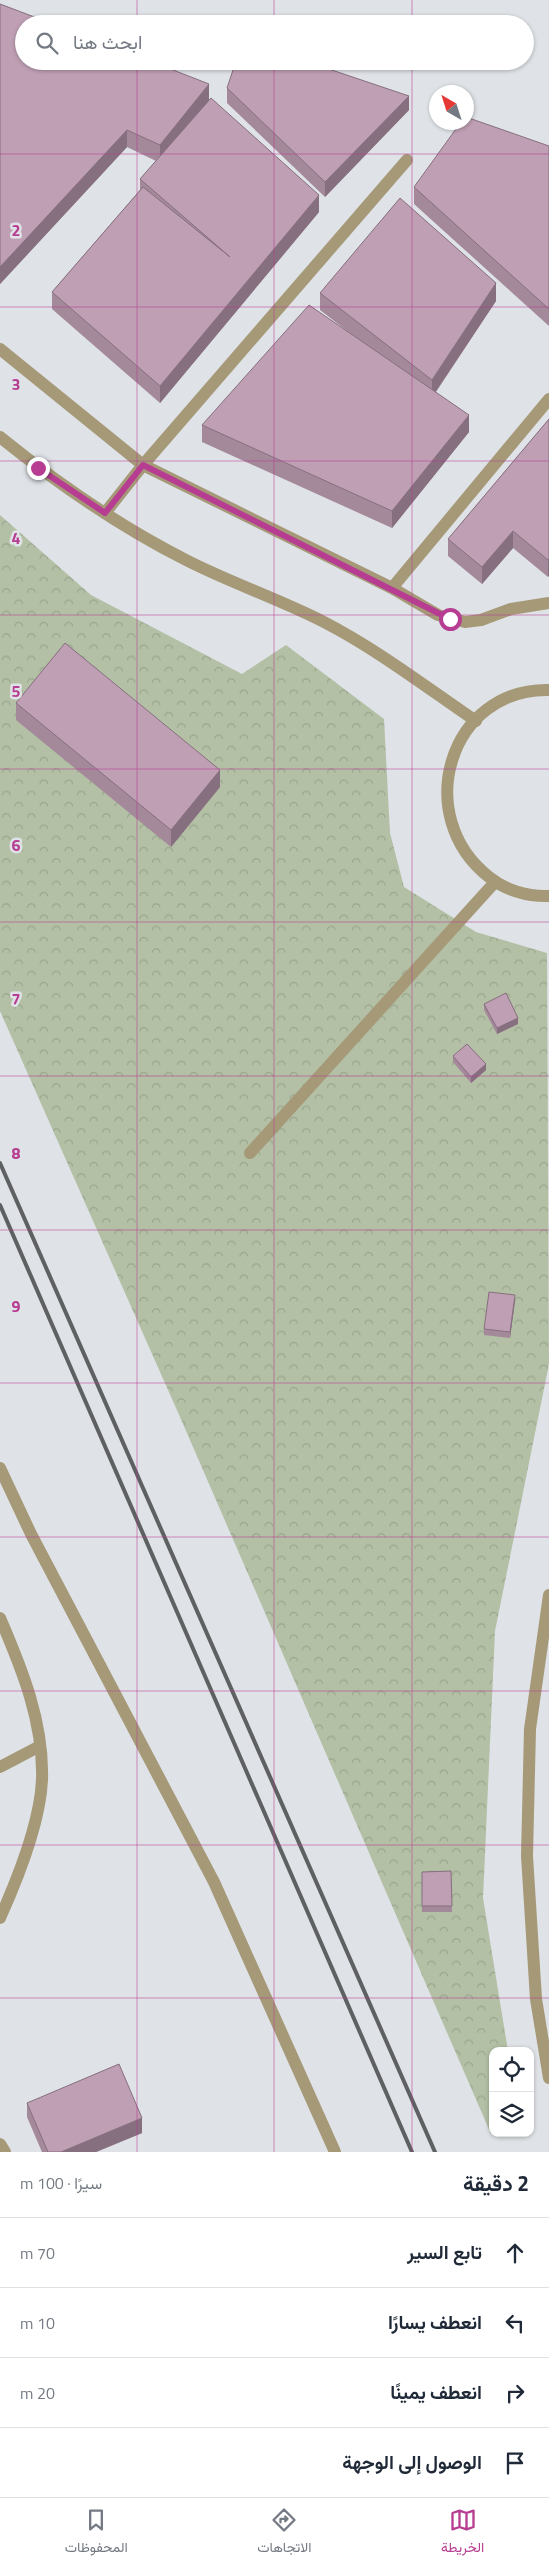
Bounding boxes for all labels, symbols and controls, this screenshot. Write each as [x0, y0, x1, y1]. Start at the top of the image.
search box [15, 15, 534, 70]
text: ابحث هنا [73, 27, 142, 56]
icon: search [33, 29, 61, 57]
north arrow [429, 85, 474, 130]
text: 2 [12, 218, 20, 242]
text: 3 [12, 372, 20, 396]
route end [27, 457, 50, 480]
text: 4 [12, 526, 21, 550]
route start [439, 608, 462, 631]
text: 5 [12, 679, 21, 703]
text: 6 [12, 833, 21, 857]
text: 7 [12, 987, 20, 1011]
text: 8 [12, 1141, 21, 1165]
text: 9 [12, 1294, 21, 1318]
map controls [489, 2047, 534, 2137]
button: locate [489, 2047, 534, 2092]
button: layers [489, 2092, 534, 2137]
text: 2 دقيقة [463, 2167, 529, 2199]
text: سيرًا · 100 m [20, 2171, 102, 2195]
text: تابع السير [407, 2237, 482, 2266]
icon: ahead [501, 2239, 529, 2267]
text: 70 m [20, 2241, 55, 2265]
text: انعطف يسارًا [388, 2307, 482, 2336]
icon: left [501, 2309, 529, 2337]
text: 10 m [20, 2311, 55, 2335]
text: انعطف يمينًا [390, 2377, 482, 2406]
icon: right [501, 2379, 529, 2407]
text: 20 m [20, 2381, 55, 2405]
text: الوصول إلى الوجهة [342, 2447, 482, 2476]
icon: arrive [501, 2449, 529, 2477]
tab: المحفوظات [65, 2506, 128, 2560]
tab: الاتجاهات [257, 2506, 312, 2560]
tab: الخريطة [441, 2506, 484, 2560]

